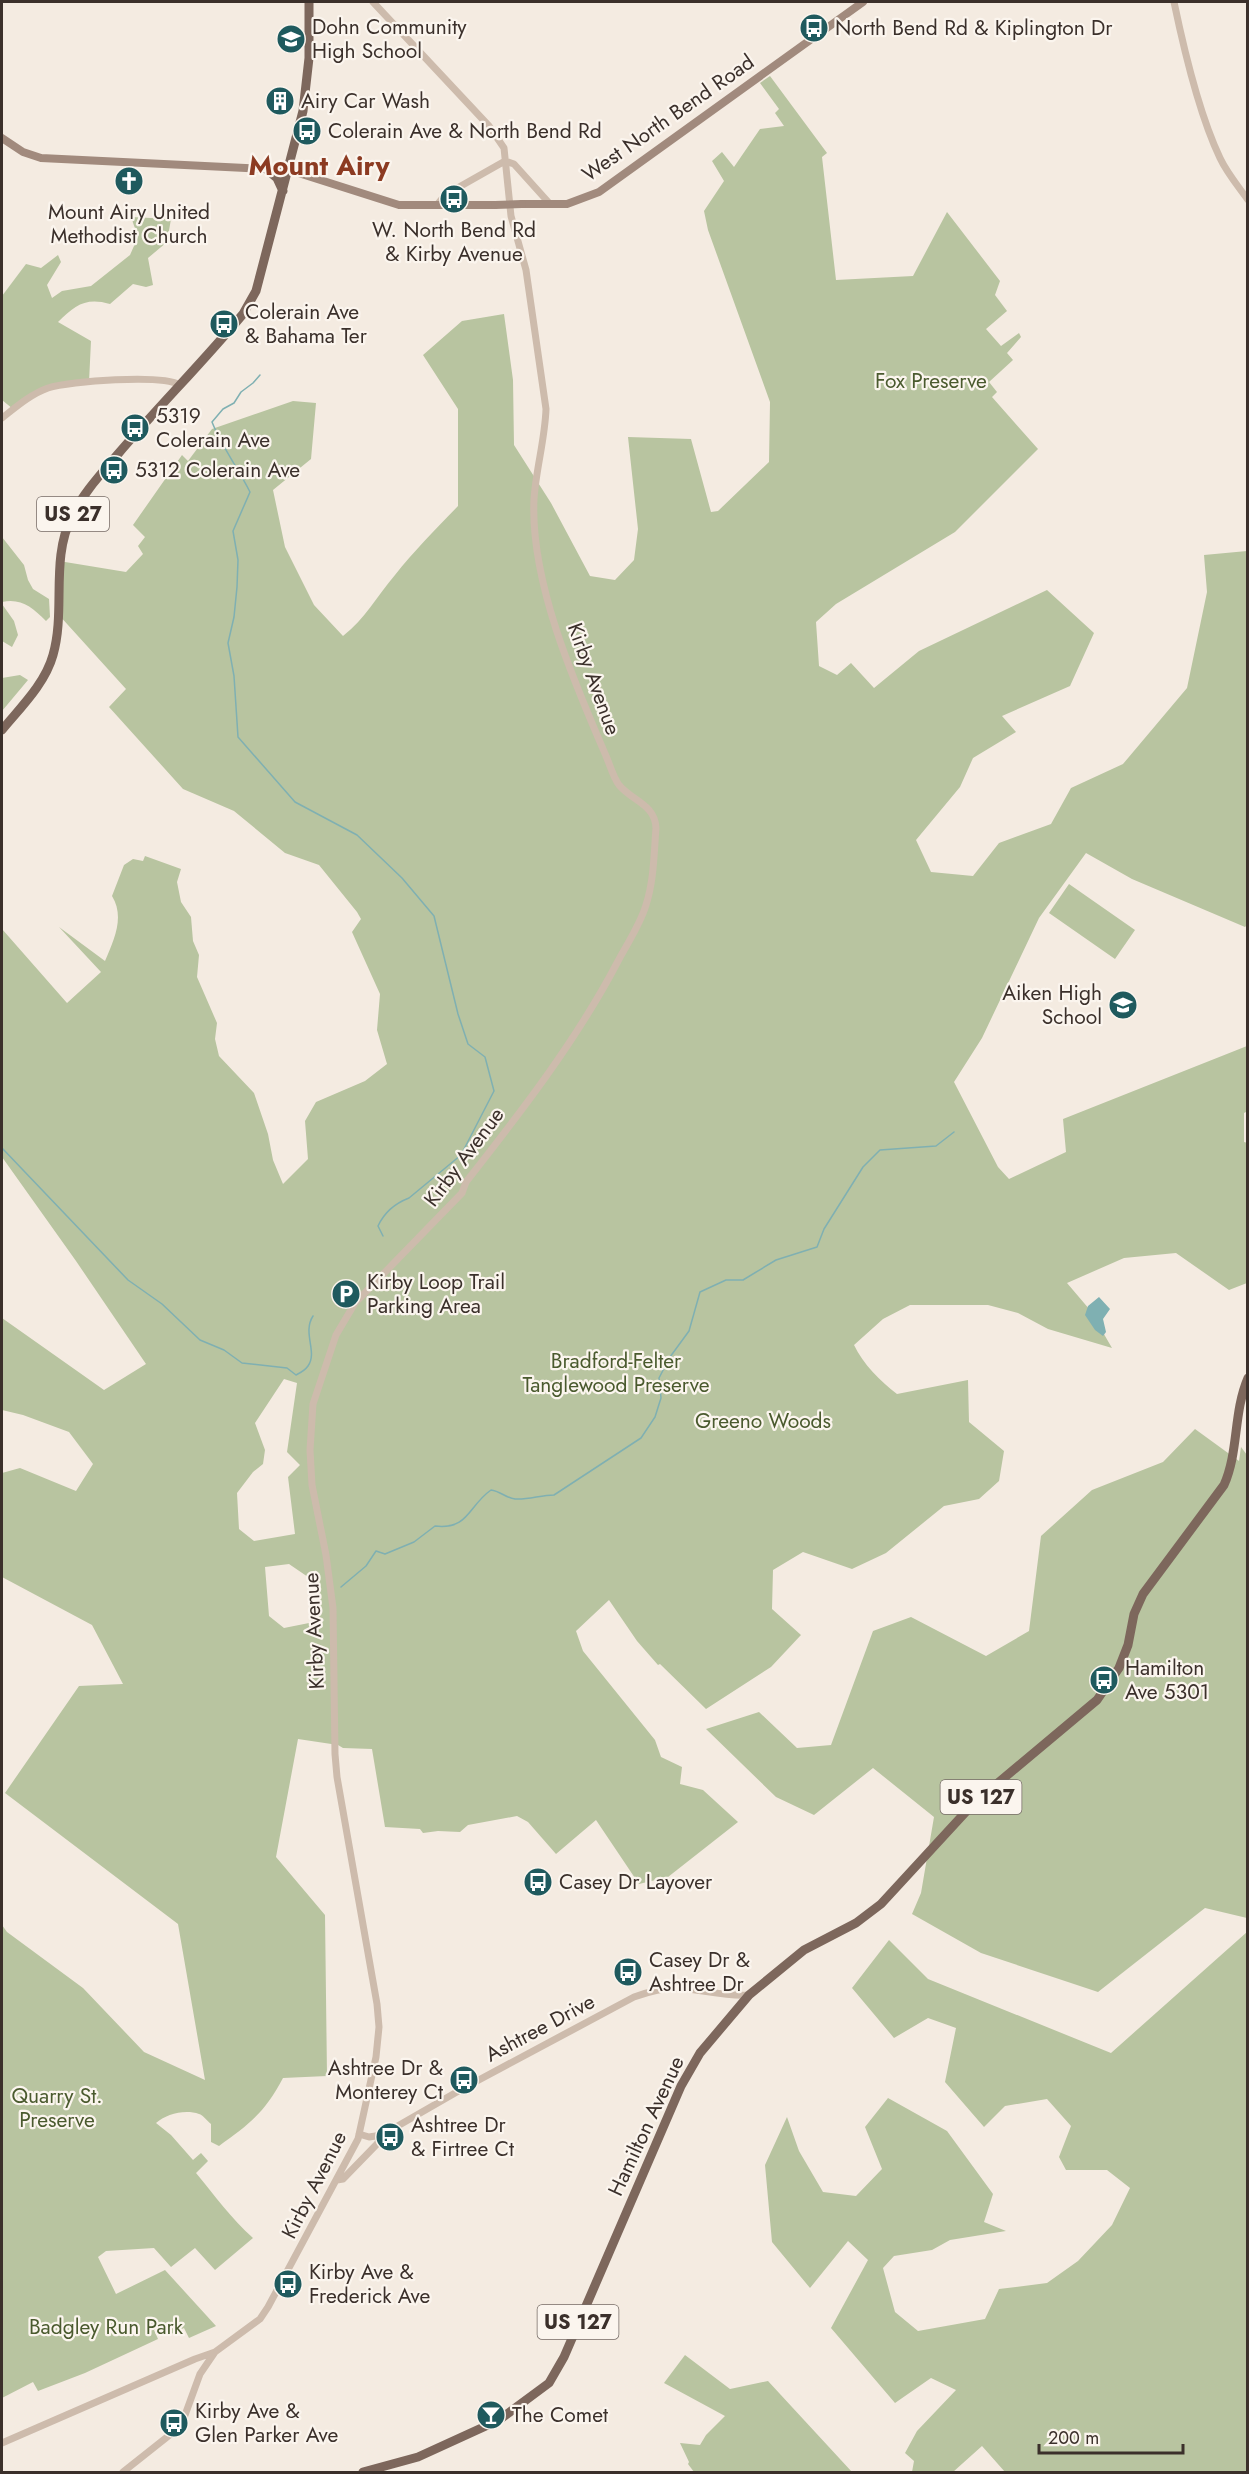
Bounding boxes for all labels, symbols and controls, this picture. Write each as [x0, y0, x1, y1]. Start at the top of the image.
place label: Dohn Community High School [312, 12, 467, 66]
bus stop icon: North Bend Rd & Kiplington Dr [798, 12, 830, 44]
place label: North Bend Rd & Kiplington Dr [835, 13, 1113, 43]
school or university icon: Dohn Community High School [275, 23, 307, 55]
street label: West North Bend Road [576, 47, 760, 189]
building icon: Airy Car Wash [264, 85, 296, 117]
place label: Airy Car Wash [301, 86, 430, 116]
bus stop icon: Colerain Ave & North Bend Rd [291, 115, 323, 147]
place label: Colerain Ave & North Bend Rd [328, 116, 602, 146]
district label: Mount Airy [249, 146, 390, 185]
church icon: Mount Airy United Methodist Church [113, 165, 145, 197]
bus stop icon: W. North Bend Rd & Kirby Avenue [438, 183, 470, 215]
place label: Mount Airy United Methodist Church [48, 197, 210, 251]
place label: W. North Bend Rd & Kirby Avenue [372, 215, 536, 269]
place label: Colerain Ave & Bahama Ter [245, 297, 368, 351]
bus stop icon: Colerain Ave & Bahama Ter [208, 308, 240, 340]
park label: Fox Preserve [875, 366, 987, 396]
place label: 5319 Colerain Ave [156, 401, 270, 455]
bus stop icon: 5319 Colerain Ave [119, 412, 151, 444]
bus stop icon: 5312 Colerain Ave [98, 454, 130, 486]
place label: 5312 Colerain Ave [135, 455, 300, 485]
road number: US 27 [37, 497, 109, 531]
street label: Kirby Avenue [560, 619, 628, 739]
place label: Aiken High School [1002, 978, 1102, 1032]
school or university icon: Aiken High School [1107, 989, 1139, 1021]
street label: Kirby Avenue [417, 1101, 511, 1213]
place label: Kirby Loop Trail Parking Area [367, 1267, 505, 1321]
parking icon: Kirby Loop Trail Parking Area [330, 1278, 362, 1310]
park label: Bradford-Felter Tanglewood Preserve [523, 1346, 710, 1400]
park label: Greeno Woods [695, 1406, 831, 1436]
street label: Kirby Avenue [296, 1572, 332, 1690]
place label: Hamilton Ave 5301 [1125, 1653, 1209, 1707]
bus stop icon: Hamilton Ave 5301 [1088, 1664, 1120, 1696]
road number: US 127 [940, 1780, 1022, 1814]
bus stop icon: Casey Dr Layover [522, 1866, 554, 1898]
place label: Casey Dr Layover [559, 1867, 713, 1897]
place label: Casey Dr & Ashtree Dr [649, 1945, 750, 1999]
bus stop icon: Casey Dr & Ashtree Dr [612, 1956, 644, 1988]
street label: Ashtree Drive [480, 1987, 600, 2069]
street label: Hamilton Avenue [600, 2051, 692, 2201]
place label: Ashtree Dr & Monterey Ct [328, 2053, 443, 2107]
bus stop icon: Ashtree Dr & Monterey Ct [448, 2064, 480, 2096]
park label: Quarry St. Preserve [11, 2081, 103, 2135]
place label: Ashtree Dr & Firtree Ct [411, 2110, 514, 2164]
bus stop icon: Ashtree Dr & Firtree Ct [374, 2121, 406, 2153]
street label: Kirby Avenue [274, 2126, 354, 2244]
place label: Kirby Ave & Frederick Ave [309, 2257, 431, 2311]
bus stop icon: Kirby Ave & Frederick Ave [272, 2268, 304, 2300]
road number: US 127 [538, 2305, 618, 2339]
park label: Badgley Run Park [29, 2312, 184, 2342]
place label: Kirby Ave & Glen Parker Ave [195, 2396, 338, 2450]
bar icon: The Comet [475, 2399, 507, 2431]
place label: The Comet [512, 2400, 608, 2430]
bus stop icon: Kirby Ave & Glen Parker Ave [158, 2407, 190, 2439]
scale bar [1039, 2417, 1183, 2455]
text: 200 m [1048, 2425, 1099, 2451]

